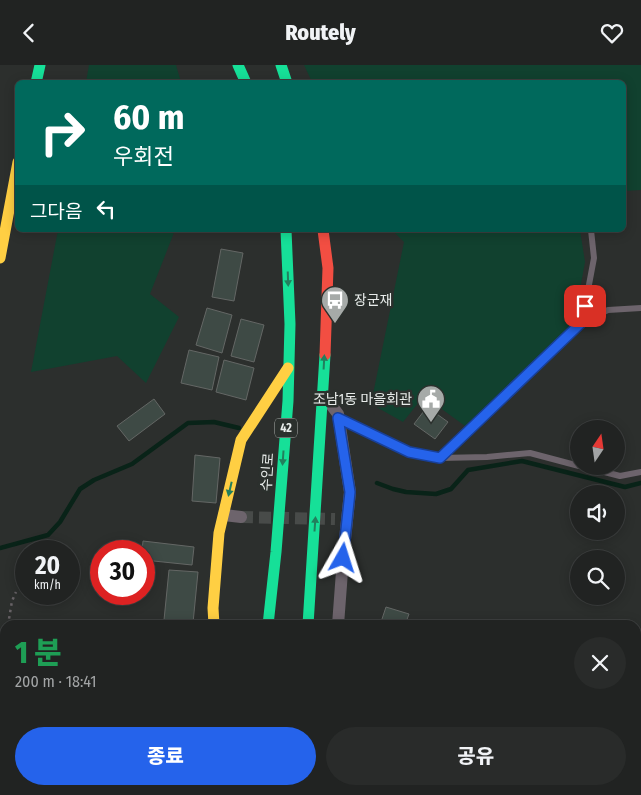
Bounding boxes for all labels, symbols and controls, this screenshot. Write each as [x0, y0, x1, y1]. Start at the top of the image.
icon: back [15, 19, 43, 47]
text: Routely [285, 19, 356, 46]
icon: heart [598, 19, 626, 47]
text: 60 m [113, 96, 184, 138]
icon: right [30, 100, 95, 165]
text: 우회전 [113, 143, 174, 170]
icon: left [92, 195, 120, 223]
text: 그다음 [30, 200, 82, 223]
one-way arrow [285, 271, 293, 287]
bus stop icon: 장군재 [320, 285, 350, 324]
pin [564, 285, 606, 327]
place label: 장군재 [354, 292, 393, 309]
icon: arrive [571, 292, 599, 320]
one-way arrow [321, 354, 329, 370]
public building icon: 조남1동 마을회관 [416, 384, 446, 423]
place label: 조남1동 마을회관 [313, 391, 412, 408]
road number: 42 [275, 418, 297, 437]
north arrow [570, 420, 625, 475]
map controls [570, 420, 625, 605]
one-way arrow [279, 451, 287, 467]
street label: 수인로 [258, 452, 277, 492]
one-way arrow [226, 482, 234, 497]
button: sound [570, 485, 625, 540]
one-way arrow [311, 516, 319, 532]
position arrow [316, 531, 368, 583]
speed limit sign: 30 [90, 540, 155, 605]
button: search [570, 550, 625, 605]
text: 20 [35, 551, 60, 581]
text: km/h [34, 578, 61, 592]
text: 1 분 [15, 635, 62, 671]
button: close [574, 637, 626, 689]
text: 200 m · 18:41 [15, 672, 96, 691]
button: 종료 [15, 727, 316, 785]
button: 공유 [326, 727, 626, 785]

